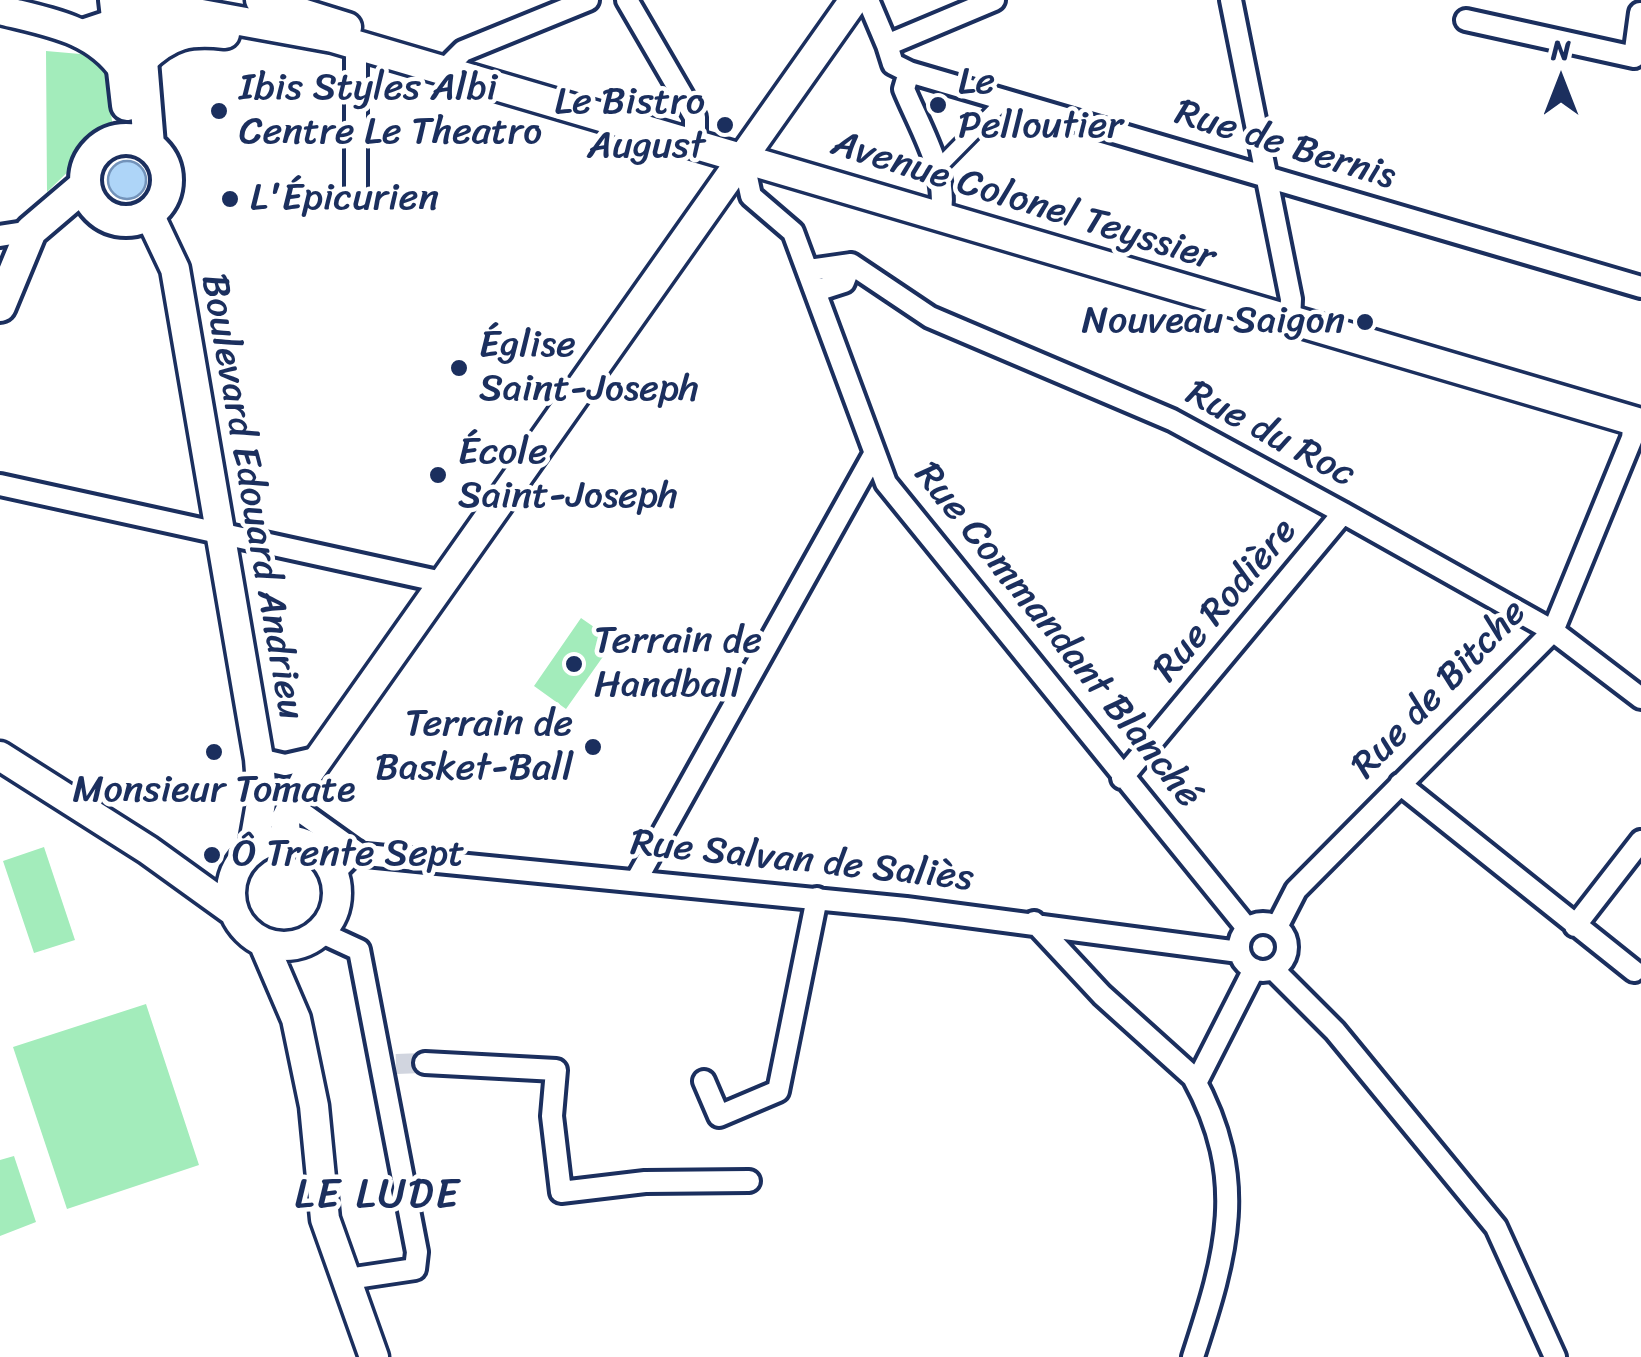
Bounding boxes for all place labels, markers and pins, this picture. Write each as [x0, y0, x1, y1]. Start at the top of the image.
place label: Le Pelloutier [958, 60, 1123, 150]
place label: Ibis Styles Albi Centre Le Theatro [239, 66, 542, 156]
place label: Le Bistro August [555, 80, 705, 170]
marker: Le Pelloutier [927, 94, 949, 116]
marker: Ibis Styles Albi Centre Le Theatro [208, 100, 230, 122]
marker: Le Bistro August [714, 114, 736, 136]
place label: L'Épicurien [250, 176, 439, 222]
marker: L'Épicurien [219, 188, 241, 210]
place label: Nouveau Saigon [1082, 299, 1345, 345]
marker: Nouveau Saigon [1354, 311, 1376, 333]
place label: Église Saint-Joseph [479, 323, 699, 412]
marker: Église Saint-Joseph [448, 357, 470, 379]
place label: École Saint-Joseph [458, 430, 678, 520]
marker: École Saint-Joseph [427, 464, 449, 486]
place label: Terrain de Handball [594, 619, 762, 708]
marker: Terrain de Handball [563, 653, 585, 675]
place label: Terrain de Basket-Ball [375, 702, 573, 792]
marker: Terrain de Basket-Ball [582, 736, 604, 758]
marker: Monsieur Tomate [203, 741, 225, 763]
place label: Monsieur Tomate [72, 768, 356, 814]
place label: Ô Trente Sept [232, 832, 465, 878]
marker: Ô Trente Sept [201, 844, 223, 866]

